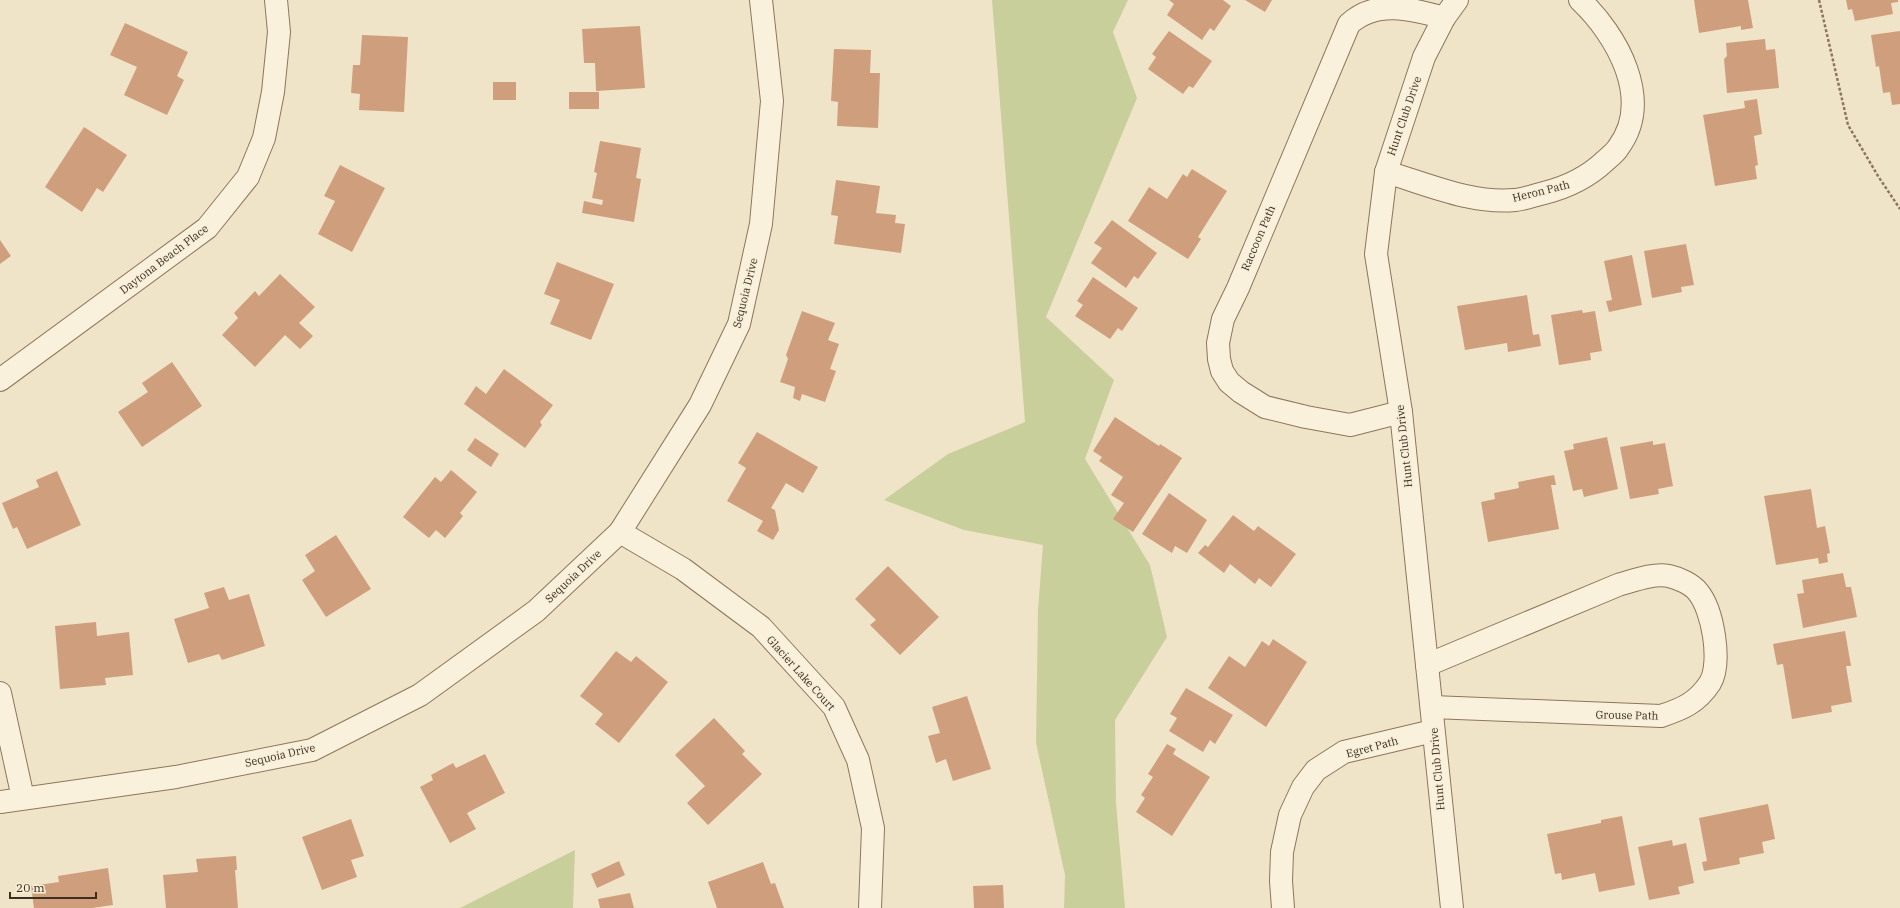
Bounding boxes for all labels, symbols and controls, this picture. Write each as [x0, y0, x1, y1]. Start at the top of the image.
street label: Hunt Club Drive [1384, 74, 1424, 158]
street label: Heron Path [1511, 177, 1571, 205]
street label: Raccoon Path [1238, 203, 1278, 273]
street label: Daytona Beach Place [117, 221, 211, 297]
street label: Sequoia Drive [730, 256, 761, 330]
street label: Hunt Club Drive [1393, 404, 1415, 488]
street label: Sequoia Drive [542, 546, 604, 606]
street label: Glacier Lake Court [764, 633, 838, 713]
street label: Grouse Path [1595, 707, 1659, 723]
street label: Hunt Club Drive [1426, 727, 1448, 811]
street label: Egret Path [1344, 733, 1400, 761]
street label: Sequoia Drive [243, 740, 317, 770]
scale bar [10, 874, 96, 900]
text: 20 m [16, 880, 45, 895]

